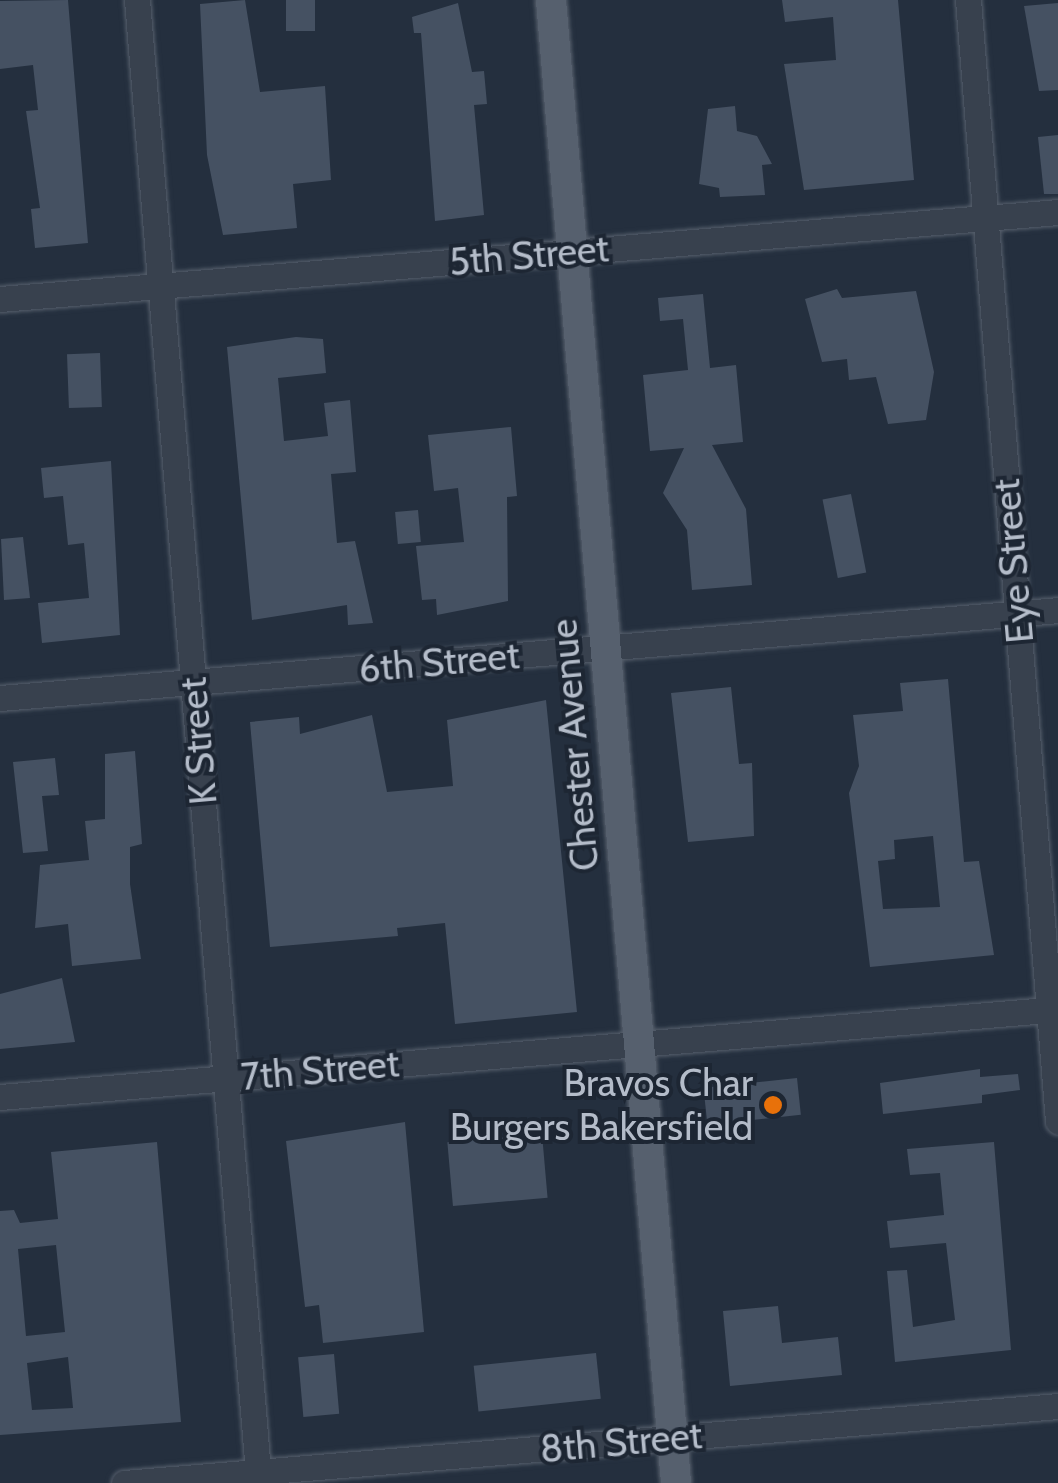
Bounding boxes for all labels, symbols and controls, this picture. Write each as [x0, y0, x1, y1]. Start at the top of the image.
street label: 5th Street [447, 225, 611, 285]
street label: Eye Street [983, 477, 1043, 645]
street label: Chester Avenue [540, 617, 608, 873]
street label: 6th Street [357, 632, 521, 692]
street label: K Street [170, 675, 226, 807]
street label: 7th Street [239, 1040, 401, 1100]
place label: Bravos Char Burgers Bakersfield [450, 1060, 753, 1150]
marker: Bravos Char Burgers Bakersfield [762, 1094, 784, 1116]
street label: 8th Street [538, 1412, 704, 1472]

